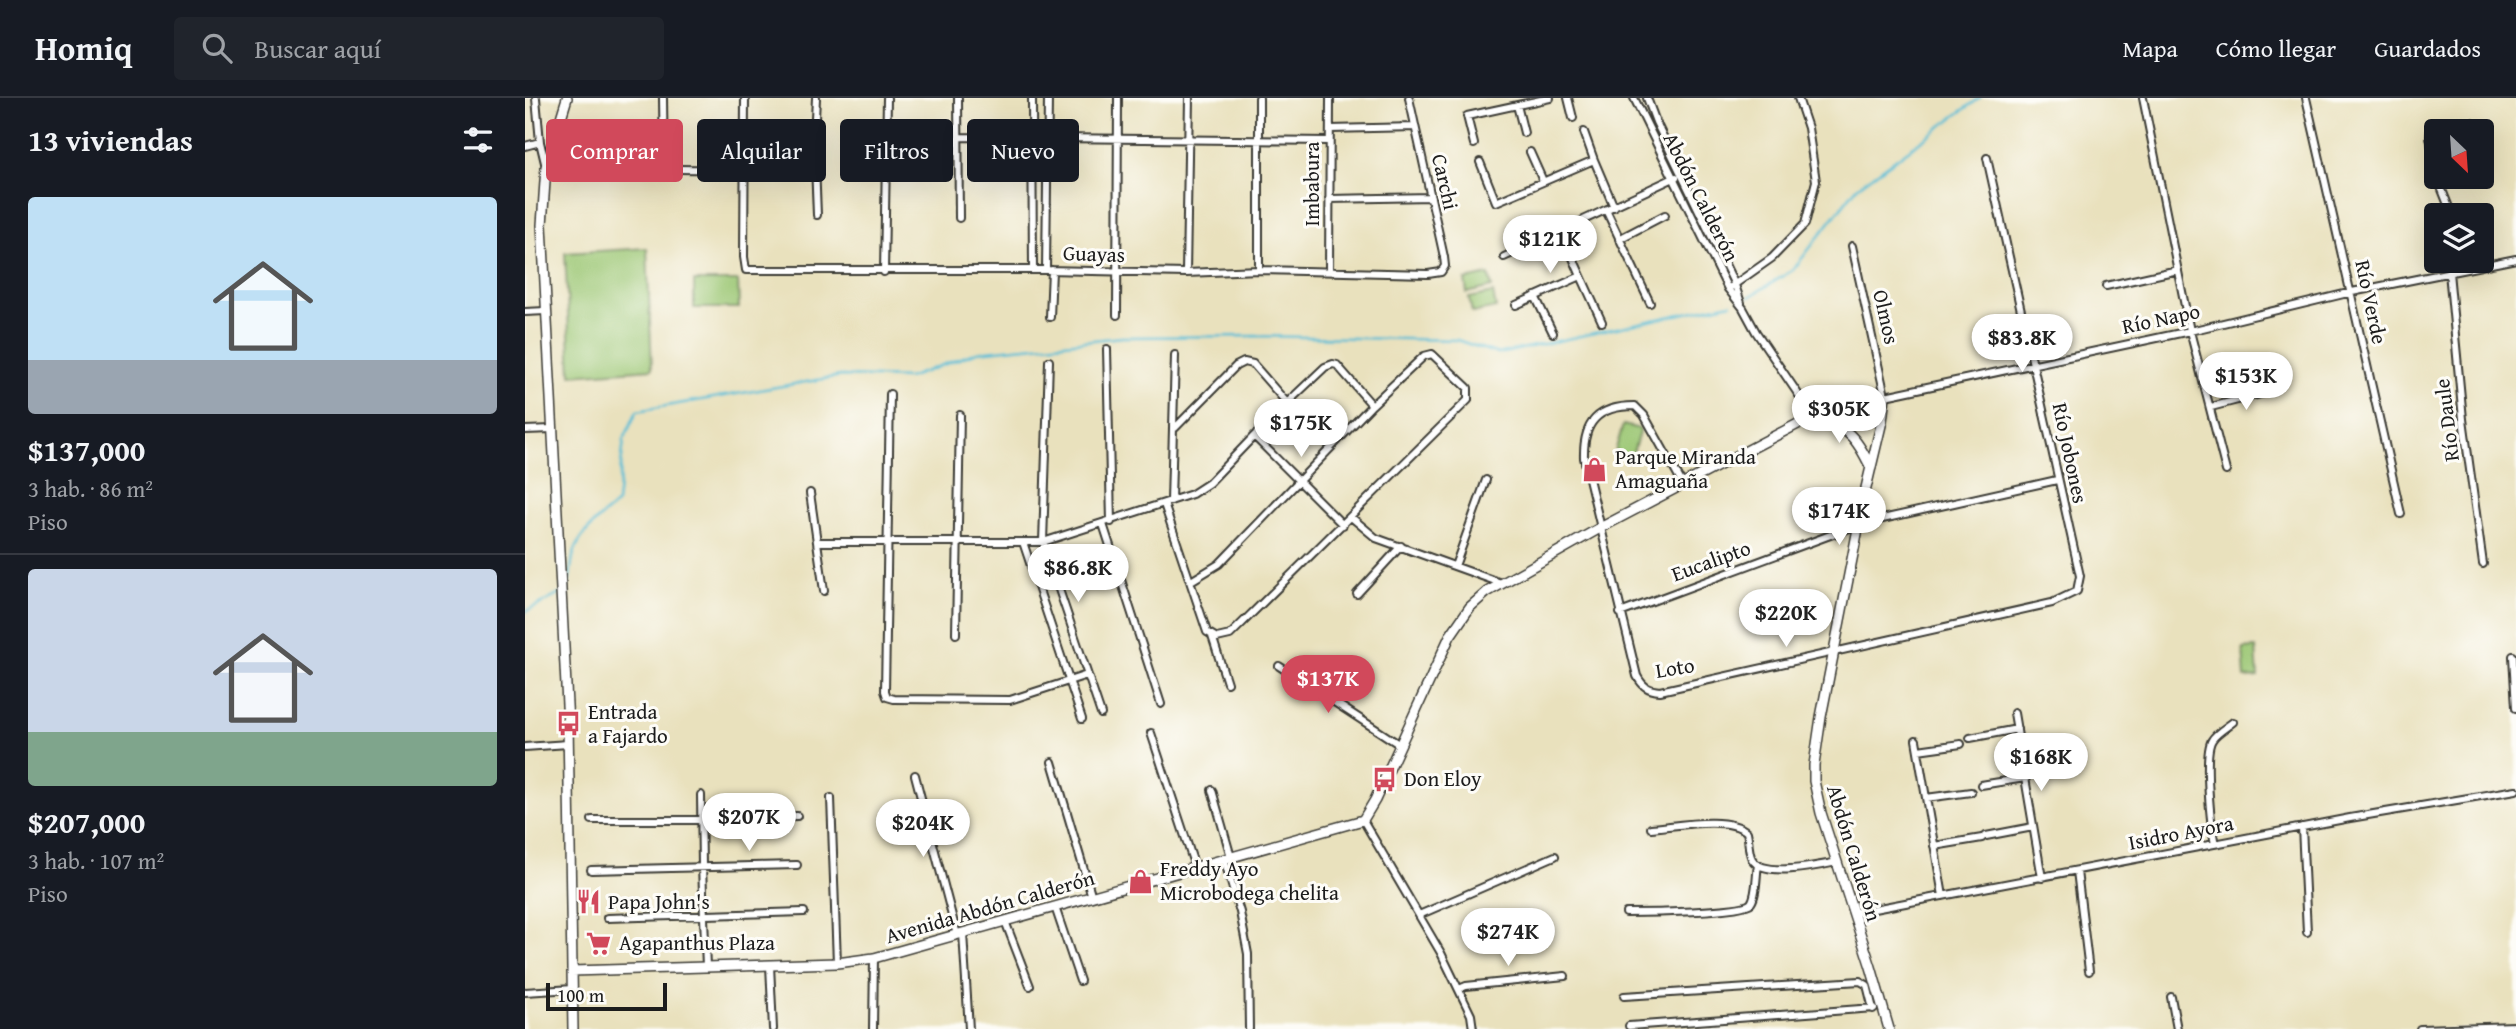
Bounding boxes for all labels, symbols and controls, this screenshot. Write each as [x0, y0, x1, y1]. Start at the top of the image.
search box [174, 17, 664, 80]
text: Homiq [35, 24, 132, 72]
icon: search [198, 29, 236, 67]
text: Buscar aquí [254, 29, 381, 68]
text: Mapa [2122, 31, 2178, 66]
text: Cómo llegar [2216, 31, 2336, 66]
text: Guardados [2374, 31, 2481, 66]
text: 13 viviendas [28, 118, 193, 162]
chip: Comprar [546, 119, 683, 182]
chip: Alquilar [697, 119, 826, 182]
chip: Filtros [840, 119, 953, 182]
chip: Nuevo [967, 119, 1079, 182]
north arrow [2424, 119, 2494, 189]
map controls [2424, 119, 2494, 273]
icon: filters [459, 121, 497, 159]
street label: Abdón Calderón [1656, 127, 1747, 267]
street label: Imbabura [1296, 141, 1327, 227]
street label: Carchi [1424, 151, 1467, 213]
button: layers [2424, 203, 2494, 273]
pin: $121K [1501, 216, 1599, 275]
text: $121K [1519, 221, 1581, 254]
street label: Guayas [1062, 237, 1126, 270]
icon: home [200, 243, 326, 369]
street label: Río Verde [2347, 257, 2396, 347]
street label: Olmos [1865, 287, 1908, 347]
street label: Río Napo [2119, 295, 2203, 342]
pin: $83.8K [1965, 314, 2079, 374]
text: $83.8K [1988, 320, 2056, 353]
pin: $153K [2197, 352, 2295, 412]
text: $153K [2215, 358, 2277, 391]
street label: Río Daule [2426, 377, 2467, 463]
pin: $305K [1790, 386, 1888, 445]
text: $305K [1808, 391, 1870, 424]
pin: $175K [1252, 400, 1350, 459]
street label: Río Jobones [2045, 400, 2096, 506]
text: $175K [1270, 405, 1332, 438]
text: $137,000 [28, 428, 145, 472]
place label: Parque Miranda Amaguaña [1615, 441, 1756, 496]
shop icon: Parque Miranda Amaguaña [1581, 455, 1609, 483]
text: 3 hab. · 86 m² [28, 472, 153, 505]
pin: $174K [1790, 488, 1888, 547]
text: $174K [1808, 493, 1870, 526]
text: Piso [28, 505, 68, 538]
street label: Eucalipto [1667, 532, 1755, 589]
pin: $86.8K [1021, 545, 1135, 604]
text: $86.8K [1044, 550, 1112, 583]
pin: $220K [1737, 589, 1835, 649]
text: $220K [1755, 595, 1817, 628]
icon: home [200, 615, 326, 741]
street label: Loto [1653, 649, 1697, 686]
pin: $137K [1279, 656, 1377, 715]
text: $137K [1297, 661, 1359, 694]
place label: Entrada a Fajardo [588, 696, 668, 751]
bus stop icon: Entrada a Fajardo [554, 710, 582, 738]
pin: $168K [1992, 734, 2090, 793]
text: $168K [2010, 739, 2072, 772]
place label: Don Eloy [1404, 763, 1482, 794]
bus stop icon: Don Eloy [1370, 765, 1398, 793]
street label: Abdón Calderón [1819, 781, 1890, 925]
pin: $207K [700, 794, 798, 853]
text: $207K [718, 799, 780, 832]
text: $207,000 [28, 800, 145, 844]
pin: $204K [874, 800, 972, 859]
text: $204K [892, 805, 954, 838]
street label: Isidro Ayora [2126, 807, 2236, 858]
text: 3 hab. · 107 m² [28, 844, 164, 877]
place label: Freddy Ayo Microbodega chelita [1160, 853, 1339, 908]
street label: Avenida Abdón Calderón [882, 862, 1098, 951]
shop icon: Freddy Ayo Microbodega chelita [1126, 867, 1154, 895]
text: Piso [28, 877, 68, 910]
place label: Papa John's [608, 886, 710, 917]
restaurant icon: Papa John's [574, 888, 602, 916]
pin: $274K [1459, 908, 1557, 968]
text: $274K [1477, 914, 1539, 947]
place label: Agapanthus Plaza [619, 927, 775, 958]
supermarket icon: Agapanthus Plaza [585, 929, 613, 957]
scale bar [546, 980, 667, 1012]
text: 100 m [557, 981, 604, 1009]

